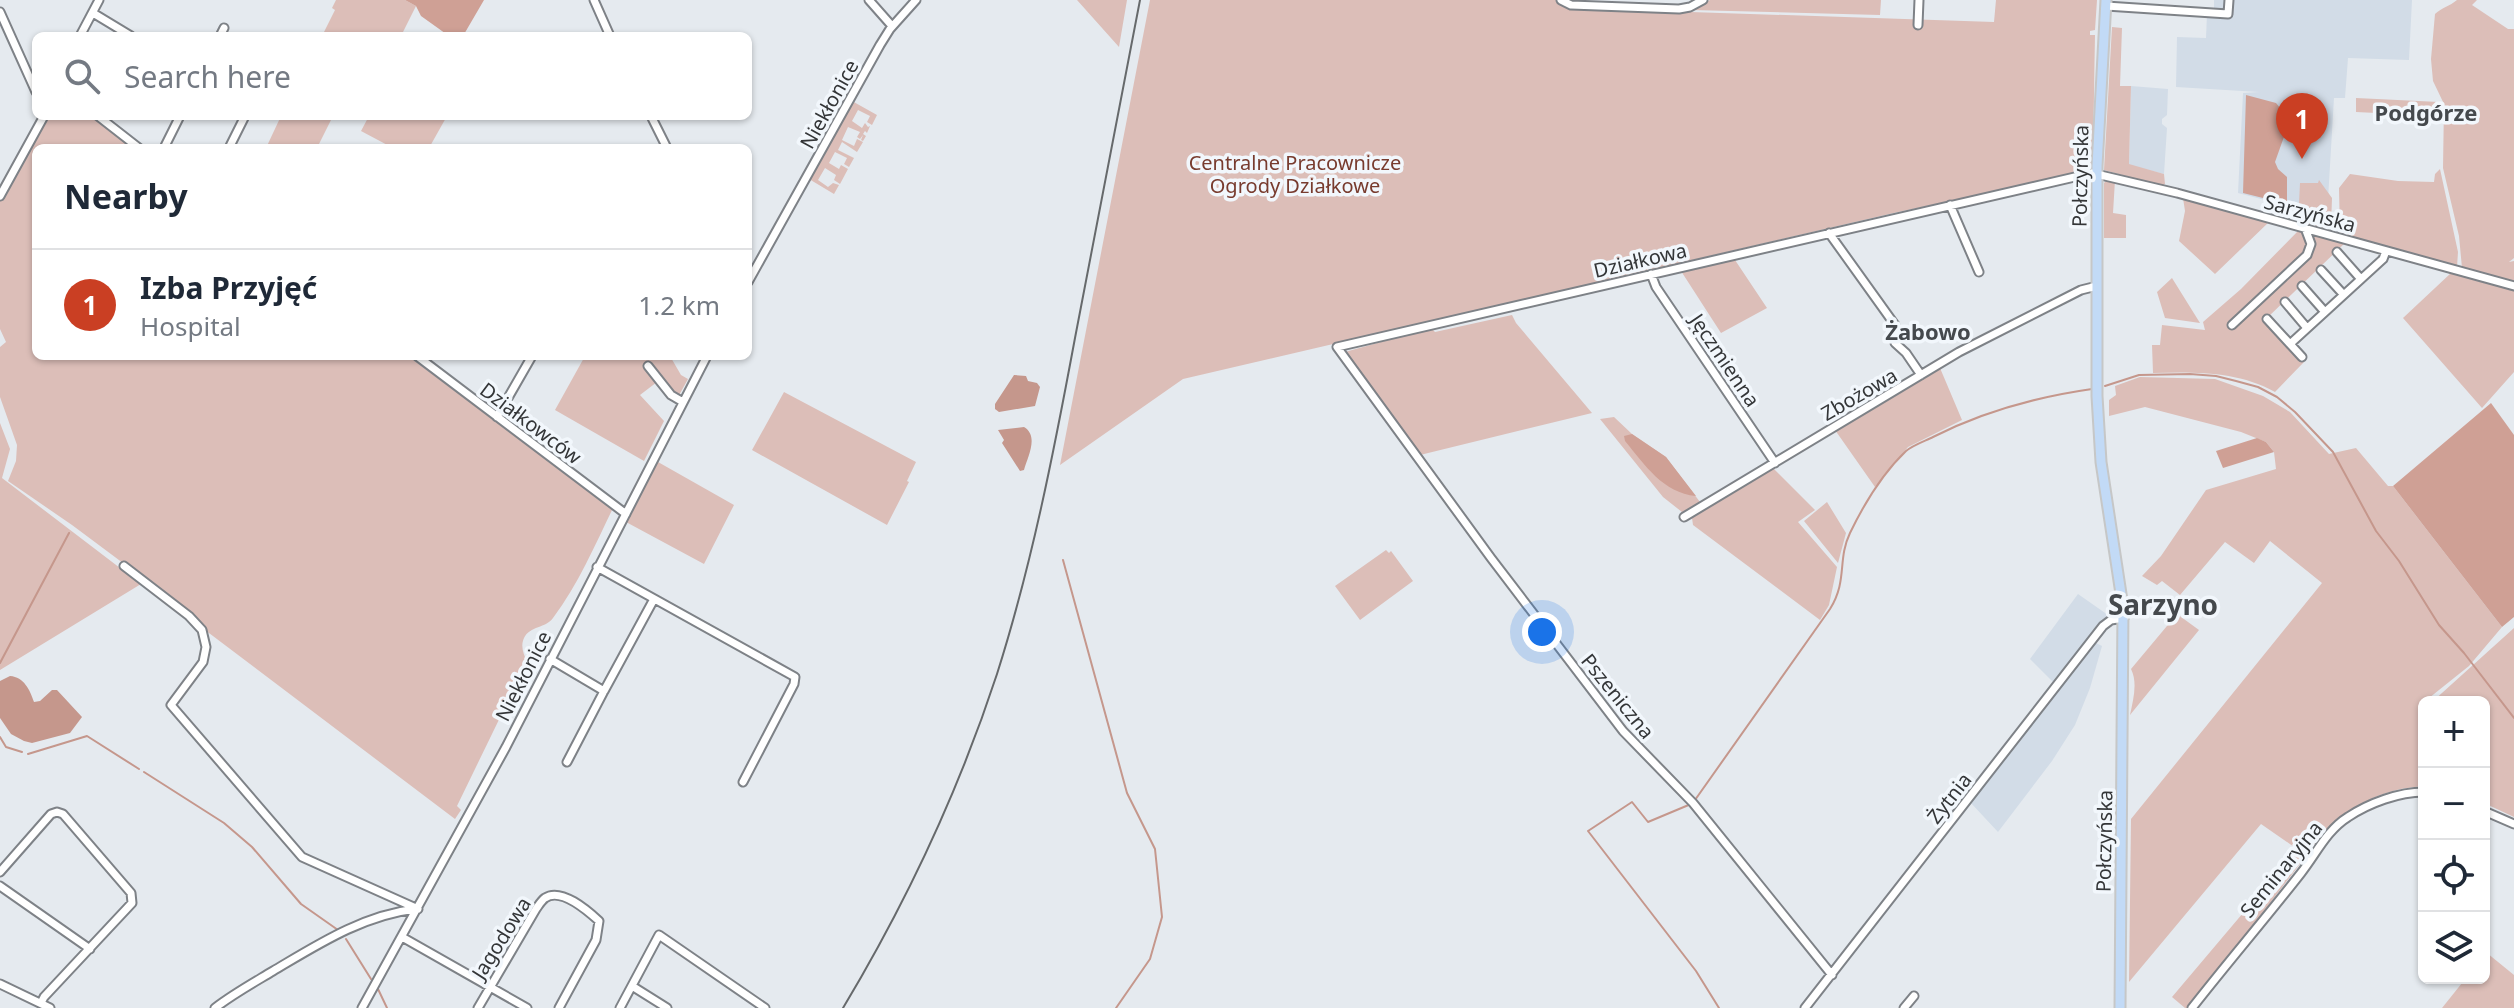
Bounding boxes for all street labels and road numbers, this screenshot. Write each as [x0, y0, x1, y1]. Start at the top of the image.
street label: Niekłonice [793, 55, 865, 153]
street label: Połczyńska [2066, 125, 2094, 227]
street label: Sarzyńska [2261, 188, 2359, 238]
street label: Działkowa [1591, 236, 1689, 284]
street label: Jęczmienna [1683, 307, 1766, 412]
street label: Zbożowa [1816, 361, 1902, 427]
street label: Działkowców [475, 376, 588, 470]
street label: Niekłonice [489, 626, 557, 726]
street label: Pszeniczna [1575, 648, 1661, 744]
street label: Żytnia [1921, 767, 1977, 829]
street label: Połczyńska [2090, 790, 2118, 892]
street label: Seminaryjna [2234, 815, 2328, 923]
street label: Jagodowa [464, 892, 537, 986]

